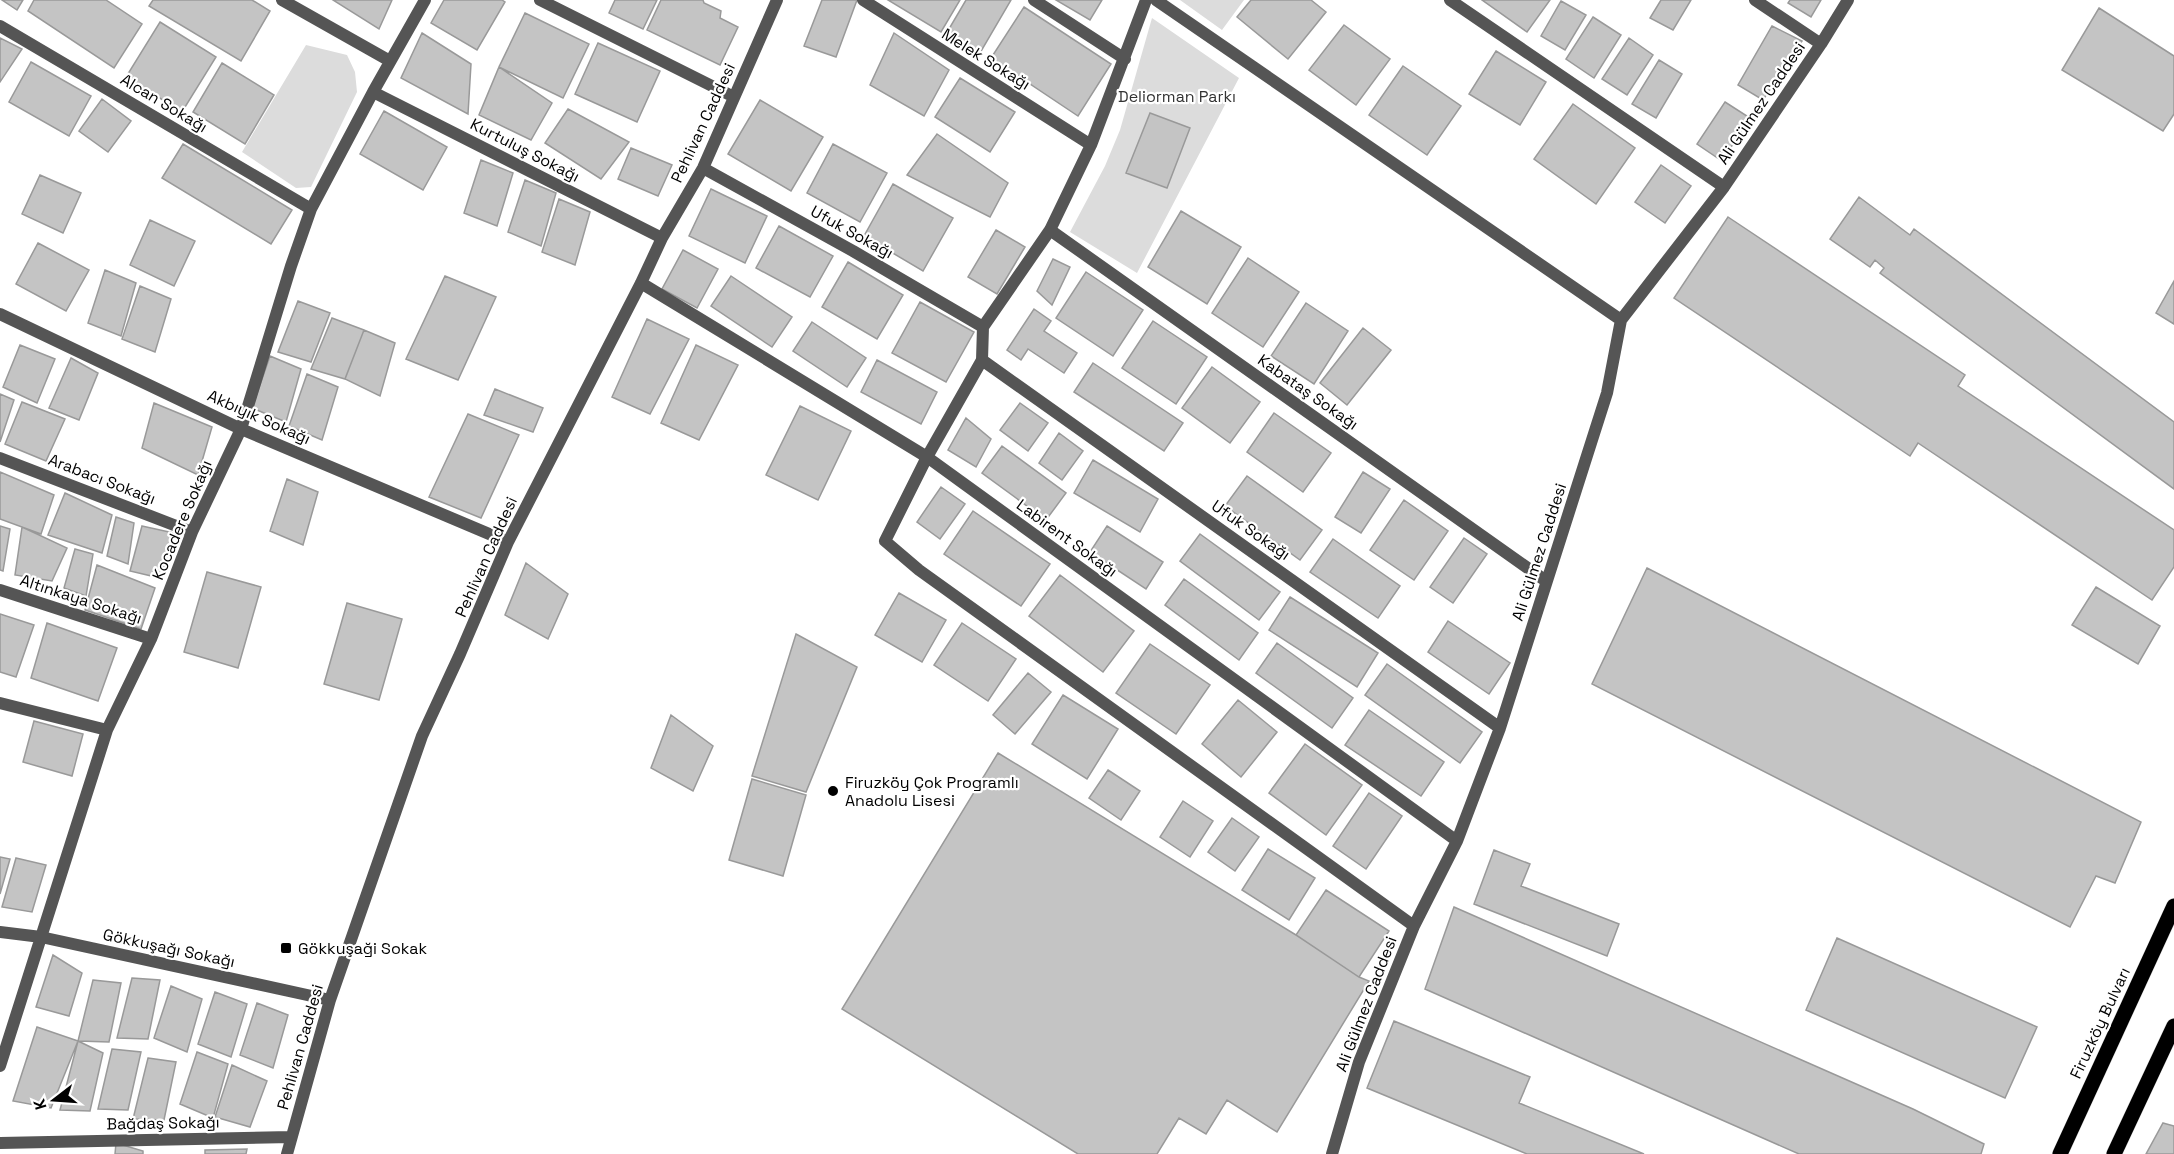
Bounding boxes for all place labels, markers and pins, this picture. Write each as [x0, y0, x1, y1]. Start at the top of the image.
place label: Firuzköy Çok Programlı Anadolu Lisesi [845, 772, 1019, 811]
marker: Firuzköy Çok Programlı Anadolu Lisesi [826, 784, 840, 798]
place label: Gökkuşaği Sokak [298, 938, 427, 959]
marker: Gökkuşaği Sokak [279, 941, 293, 955]

